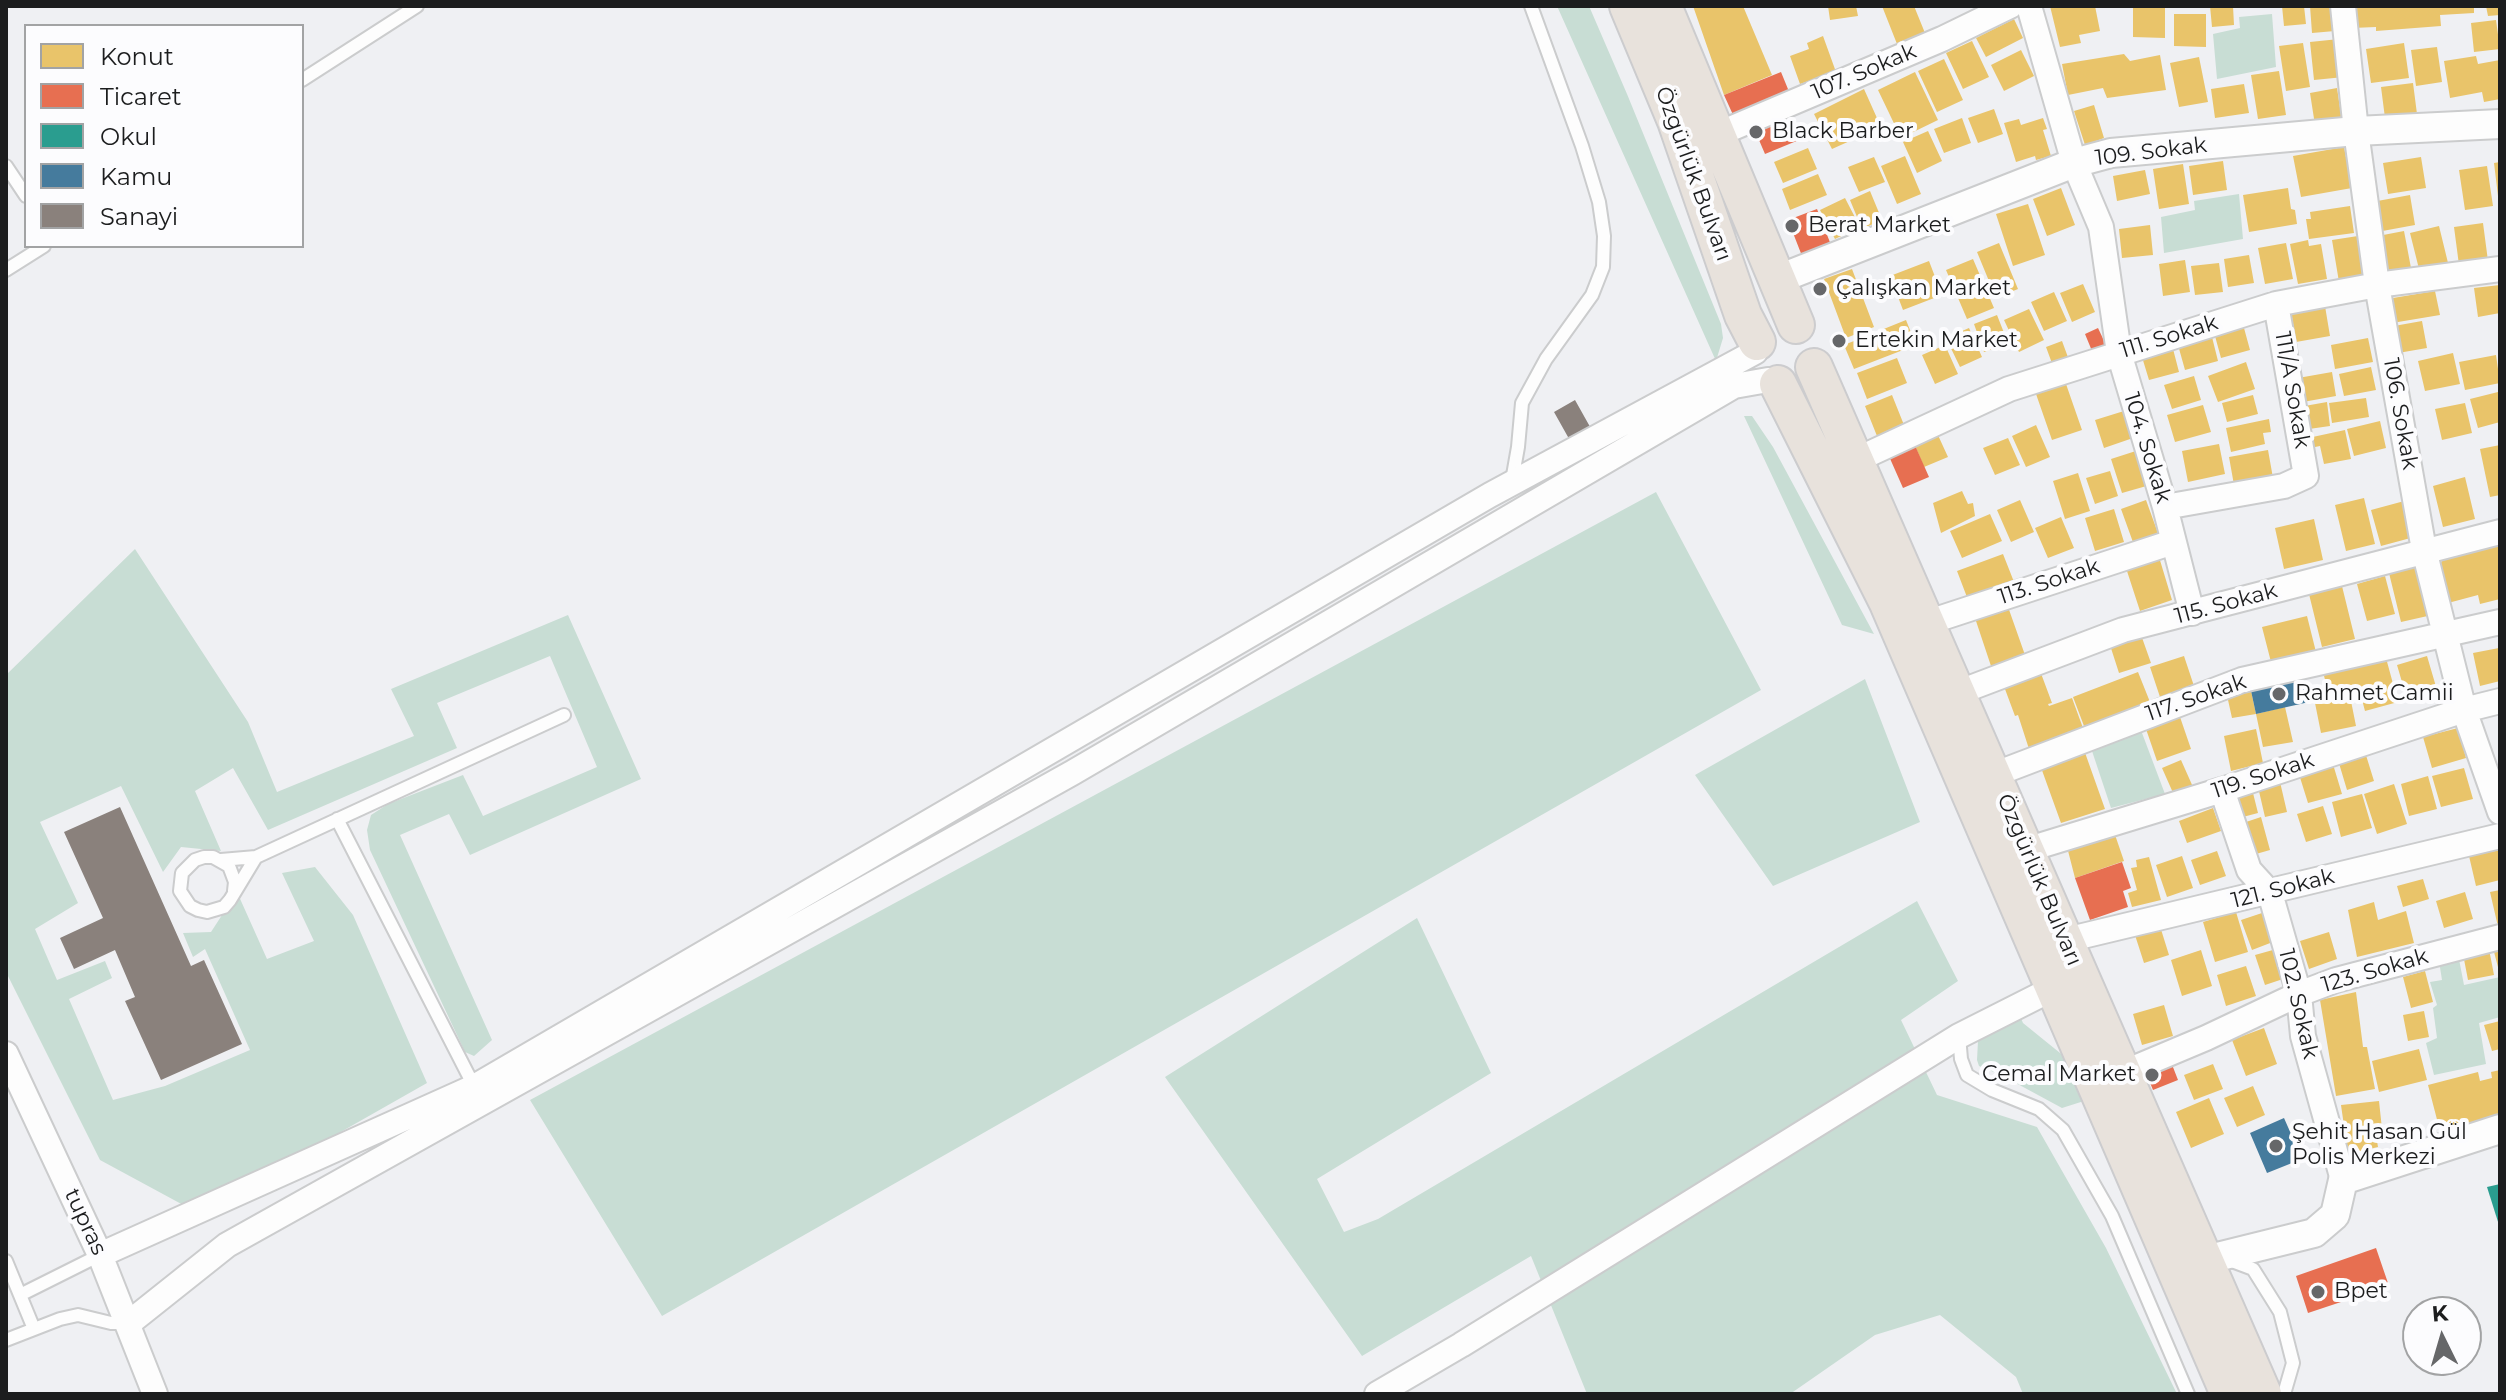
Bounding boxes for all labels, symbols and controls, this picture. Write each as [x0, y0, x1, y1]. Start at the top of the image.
legend [24, 24, 304, 248]
street label: 107. Sokak [1808, 38, 1920, 106]
text: Konut [100, 42, 174, 71]
text: Ticaret [100, 82, 181, 111]
street label: Özgürlük Bulvarı [1649, 83, 1737, 265]
place label: Black Barber [1772, 119, 1914, 145]
text: Okul [100, 122, 157, 151]
marker: Black Barber [1747, 123, 1765, 141]
street label: 109. Sokak [2094, 132, 2208, 172]
text: Kamu [100, 162, 172, 191]
text: Sanayi [100, 202, 178, 231]
place label: Berat Market [1808, 213, 1951, 239]
marker: Berat Market [1783, 217, 1801, 235]
place label: Çalışkan Market [1836, 276, 2011, 302]
marker: Çalışkan Market [1811, 280, 1829, 298]
street label: 111. Sokak [2117, 310, 2221, 364]
place label: Ertekin Market [1855, 328, 2018, 354]
street label: 111/A Sokak [2269, 329, 2315, 451]
marker: Ertekin Market [1830, 332, 1848, 350]
street label: 106. Sokak [2377, 356, 2423, 472]
street label: 104. Sokak [2118, 389, 2176, 507]
street label: 113. Sokak [1995, 553, 2103, 611]
street label: 115. Sokak [2172, 578, 2280, 630]
street label: 117. Sokak [2142, 669, 2250, 727]
place label: Rahmet Camii [2295, 681, 2454, 707]
marker: Rahmet Camii [2270, 685, 2288, 703]
street label: 119. Sokak [2209, 747, 2317, 805]
street label: Özgürlük Bulvarı [1991, 790, 2087, 970]
street label: 121. Sokak [2229, 863, 2337, 915]
street label: 123. Sokak [2319, 943, 2431, 999]
street label: 102. Sokak [2273, 946, 2323, 1062]
place label: Cemal Market [1982, 1062, 2136, 1088]
marker: Cemal Market [2143, 1066, 2161, 1084]
place label: Şehit Hasan Gül Polis Merkezi [2292, 1120, 2467, 1172]
marker: Şehit Hasan Gül Polis Merkezi [2267, 1137, 2285, 1155]
street label: tupras [58, 1185, 112, 1259]
place label: Bpet [2334, 1279, 2388, 1305]
marker: Bpet [2309, 1283, 2327, 1301]
north arrow [2402, 1296, 2482, 1376]
text: K [2431, 1299, 2449, 1328]

